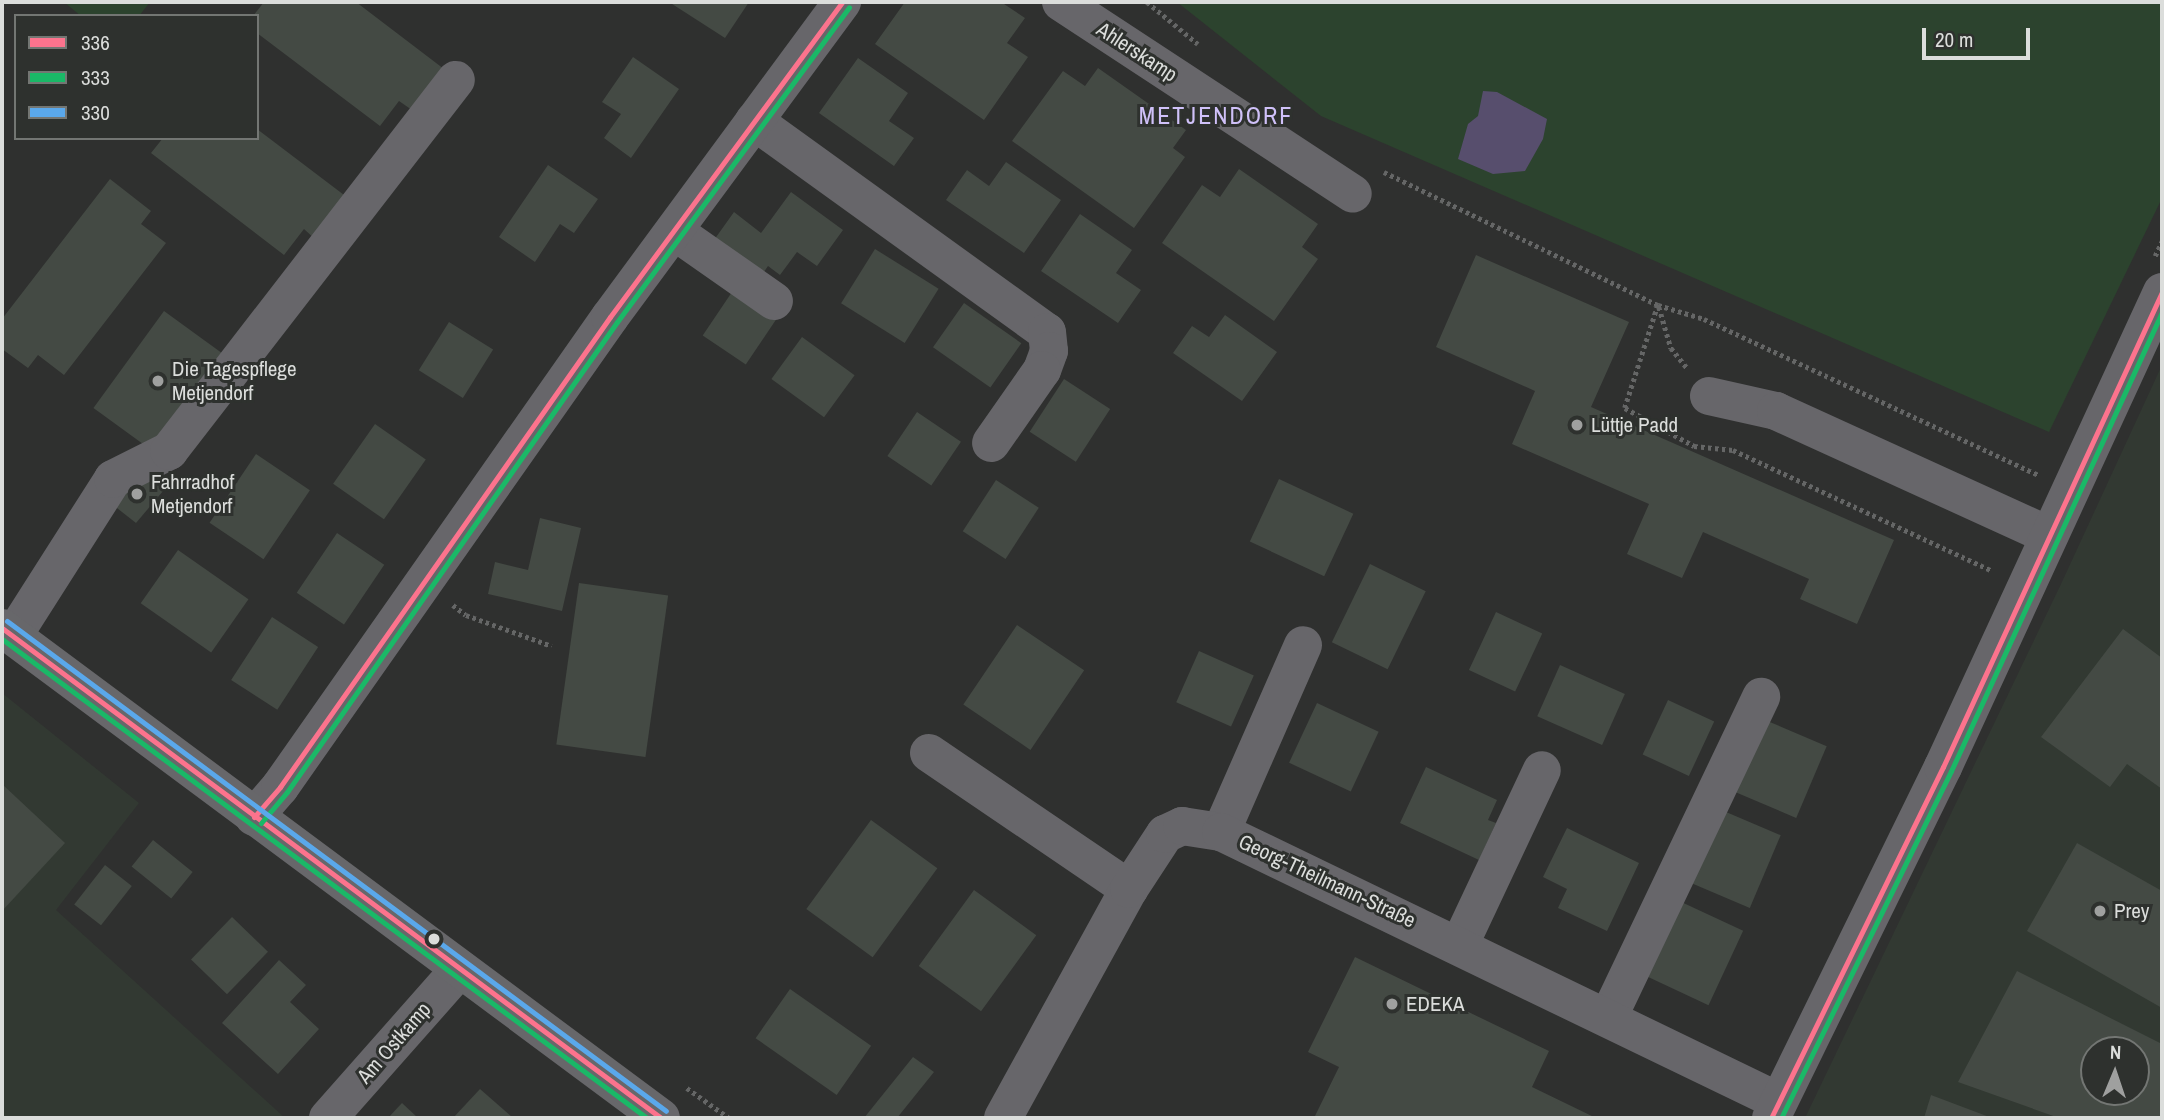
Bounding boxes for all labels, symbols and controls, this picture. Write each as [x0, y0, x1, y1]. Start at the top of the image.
legend [14, 14, 259, 140]
scale bar [1926, 14, 2035, 58]
street label: Ahlerskamp [1092, 17, 1182, 87]
text: 20 m [1935, 25, 1973, 54]
text: 336 [81, 28, 110, 57]
text: 333 [81, 63, 110, 92]
text: 330 [81, 98, 110, 127]
district label: METJENDORF [1140, 102, 1292, 130]
place label: Die Tagespflege Metjendorf [172, 356, 297, 406]
marker: Die Tagespflege Metjendorf [150, 373, 166, 389]
place label: Lüttje Padd [1591, 412, 1678, 438]
marker: Lüttje Padd [1569, 417, 1585, 433]
place label: Fahrradhof Metjendorf [151, 469, 234, 519]
marker: Fahrradhof Metjendorf [129, 486, 145, 502]
street label: Georg-Theilmann-Straße [1235, 829, 1419, 933]
place label: Prey [2114, 898, 2149, 924]
marker: Prey [2092, 903, 2108, 919]
unlabelled marker [427, 932, 441, 946]
place label: EDEKA [1406, 991, 1464, 1017]
marker: EDEKA [1384, 996, 1400, 1012]
street label: Am Ostkamp [352, 997, 436, 1089]
north arrow [2080, 1036, 2150, 1106]
text: N [2110, 1039, 2122, 1065]

